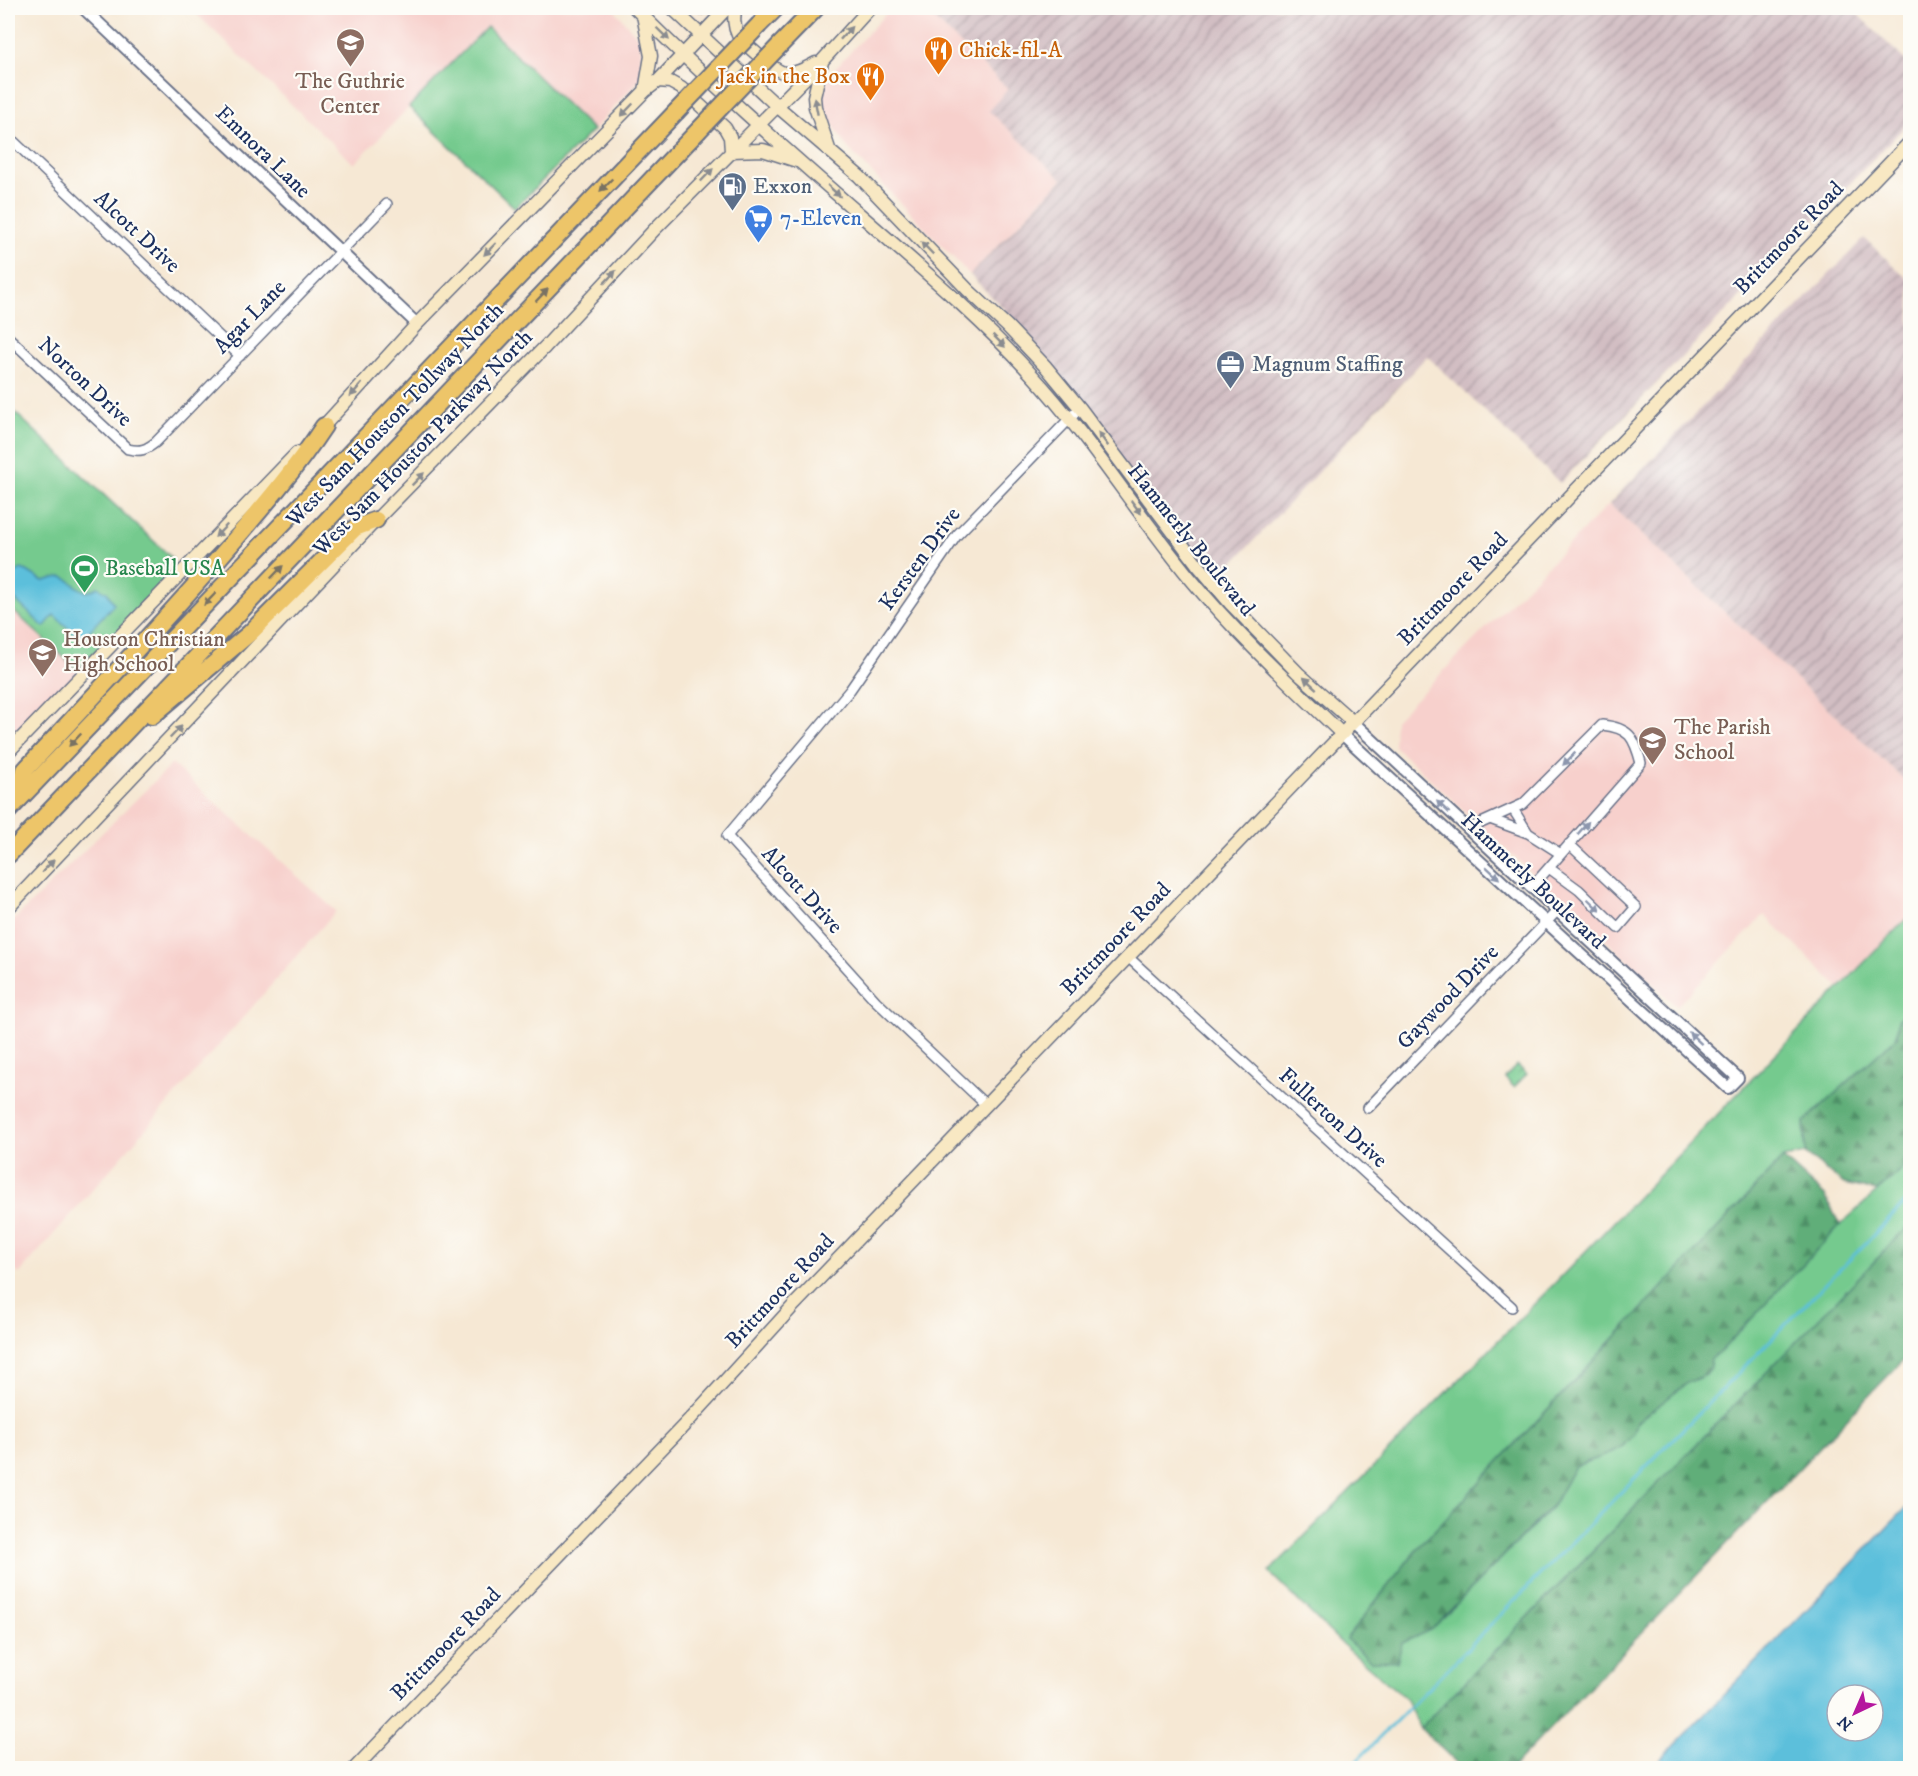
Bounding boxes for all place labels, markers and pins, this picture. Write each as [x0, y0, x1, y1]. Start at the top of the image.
school or university icon: The Guthrie Center [334, 26, 366, 68]
restaurant icon: Chick-fil-A [922, 34, 954, 76]
place label: Chick-fil-A [959, 37, 1063, 64]
restaurant icon: Jack in the Box [855, 60, 887, 102]
place label: Jack in the Box [716, 63, 850, 90]
place label: The Guthrie Center [295, 68, 405, 120]
fuel station icon: Exxon [716, 170, 748, 212]
place label: Exxon [753, 173, 813, 200]
supermarket icon: 7-Eleven [743, 202, 775, 244]
place label: 7-Eleven [780, 205, 862, 232]
office icon: Magnum Staffing [1215, 348, 1247, 390]
place label: Magnum Staffing [1252, 351, 1403, 378]
sports icon: Baseball USA [68, 552, 100, 594]
place label: Baseball USA [105, 555, 226, 582]
place label: Houston Christian High School [63, 626, 225, 678]
school or university icon: Houston Christian High School [26, 636, 58, 678]
place label: The Parish School [1674, 714, 1771, 766]
school or university icon: The Parish School [1637, 724, 1669, 766]

